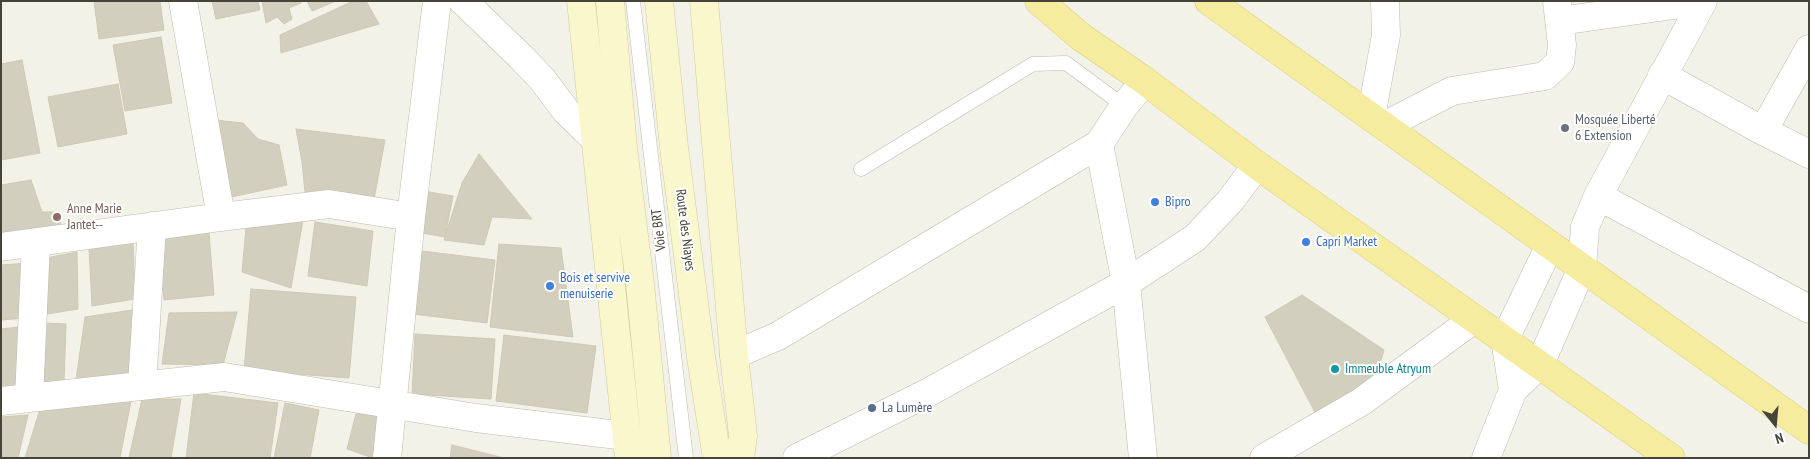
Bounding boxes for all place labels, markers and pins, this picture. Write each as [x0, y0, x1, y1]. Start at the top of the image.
place label: Mosquée Liberté 6 Extension [1575, 112, 1656, 144]
marker: Mosquée Liberté 6 Extension [1559, 122, 1571, 134]
place label: Bipro [1165, 194, 1191, 210]
marker: Bipro [1149, 196, 1161, 208]
place label: Anne Marie Jantet-- [67, 201, 122, 233]
marker: Anne Marie Jantet-- [51, 211, 63, 223]
place label: Capri Market [1316, 234, 1377, 250]
marker: Capri Market [1300, 236, 1312, 248]
place label: Bois et servive menuiserie [560, 270, 630, 302]
marker: Bois et servive menuiserie [544, 280, 556, 292]
place label: Immeuble Atryum [1345, 361, 1431, 377]
marker: Immeuble Atryum [1329, 363, 1341, 375]
place label: La Lumère [882, 400, 932, 416]
marker: La Lumère [866, 402, 878, 414]

